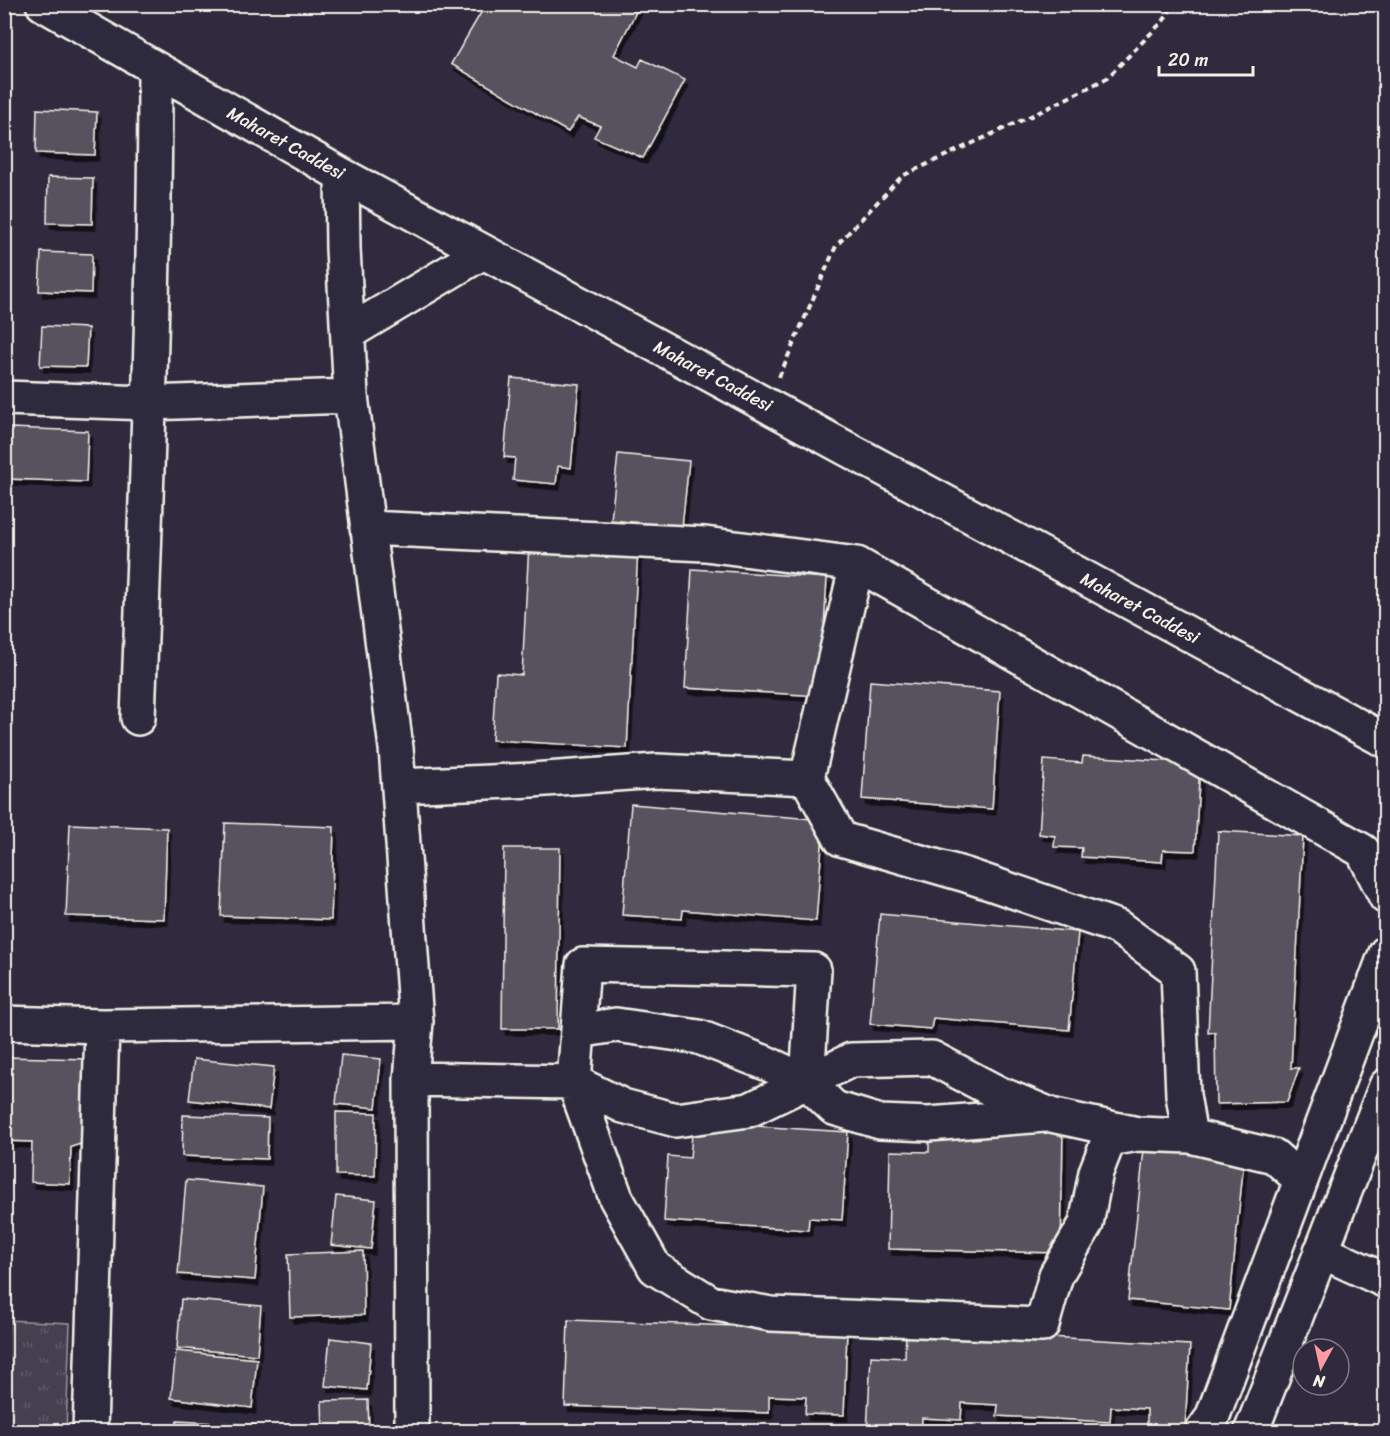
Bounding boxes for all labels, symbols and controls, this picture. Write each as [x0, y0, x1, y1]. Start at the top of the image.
scale bar [1159, 39, 1254, 77]
text: 20 m [1168, 44, 1208, 76]
street label: Maharet Caddesi [221, 97, 352, 189]
street label: Maharet Caddesi [648, 331, 779, 421]
street label: Maharet Caddesi [1075, 563, 1206, 653]
north arrow [1291, 1337, 1351, 1397]
text: N [1311, 1366, 1327, 1397]

